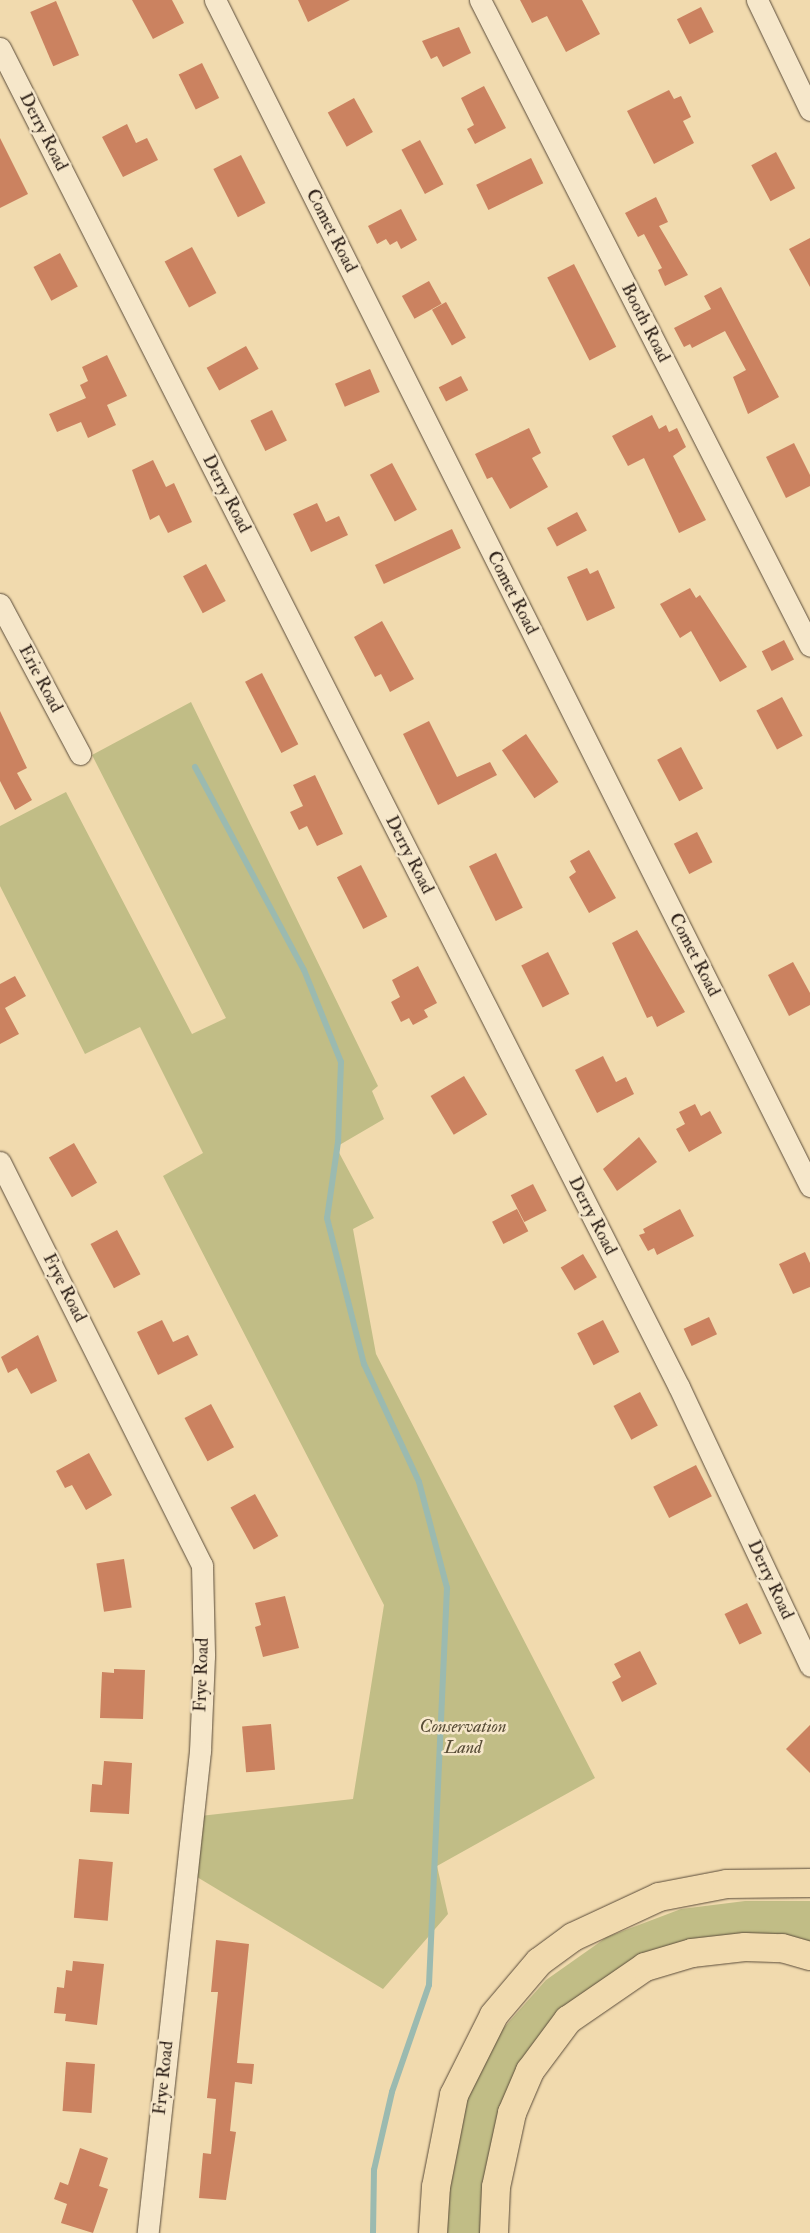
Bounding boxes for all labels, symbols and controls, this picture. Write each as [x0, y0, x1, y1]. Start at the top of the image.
street label: Derry Road [14, 89, 72, 175]
street label: Comet Road [301, 186, 361, 276]
street label: Booth Road [616, 280, 674, 366]
street label: Derry Road [197, 451, 255, 537]
street label: Comet Road [482, 548, 542, 638]
street label: Erie Road [13, 642, 67, 716]
street label: Derry Road [380, 812, 438, 898]
street label: Comet Road [664, 910, 724, 1000]
street label: Derry Road [563, 1173, 621, 1259]
street label: Frye Road [38, 1250, 90, 1326]
street label: Derry Road [742, 1537, 798, 1623]
street label: Frye Road [190, 1638, 214, 1712]
park label: Conservation Land [419, 1717, 507, 1760]
street label: Frye Road [149, 2040, 179, 2116]

